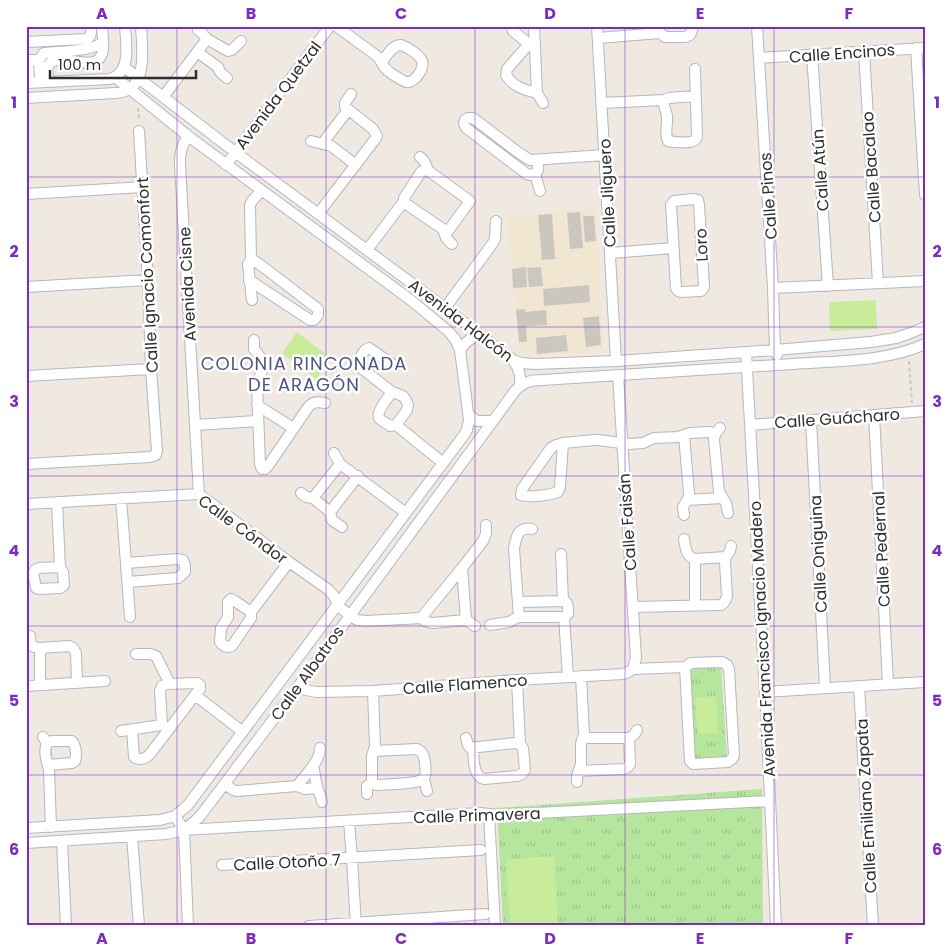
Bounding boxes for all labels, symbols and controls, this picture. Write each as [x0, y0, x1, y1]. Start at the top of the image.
text: A [96, 2, 108, 25]
text: B [246, 2, 256, 25]
text: C [395, 2, 407, 25]
text: D [544, 2, 556, 25]
text: E [696, 2, 704, 25]
text: F [845, 2, 854, 25]
street label: Avenida Quetzal [230, 36, 327, 154]
street label: Calle Encinos [788, 38, 896, 69]
scale bar [50, 48, 196, 80]
text: 100 m [58, 54, 101, 75]
text: 1 [11, 91, 17, 114]
text: 1 [934, 91, 940, 114]
street label: Calle Bacalao [856, 111, 887, 223]
street label: Calle Atún [806, 128, 835, 212]
street label: Calle Jilguero [593, 138, 622, 248]
street label: Calle Pinos [754, 152, 783, 240]
street label: Calle Ignacio Comonfort [131, 176, 164, 373]
street label: Avenida Cisne [173, 226, 202, 342]
street label: Loro [689, 228, 714, 262]
text: 2 [9, 240, 19, 263]
text: 2 [932, 240, 942, 263]
street label: Avenida Halcón [404, 273, 518, 367]
district label: COLONIA RINCONADA DE ARAGÓN [201, 351, 407, 397]
text: 3 [9, 390, 19, 413]
text: 3 [932, 390, 942, 413]
street label: Calle Guácharo [774, 403, 901, 434]
street label: Calle Faisán [613, 473, 642, 571]
street label: Calle Cóndor [193, 489, 292, 570]
street label: Calle Pedernal [867, 490, 896, 608]
street label: Calle Oniguina [804, 494, 833, 614]
street label: Avenida Francisco Ignacio Madero [744, 500, 781, 778]
text: 4 [9, 539, 20, 562]
text: 4 [932, 539, 943, 562]
street label: Calle Albatros [265, 621, 350, 725]
street label: Calle Flamenco [402, 669, 528, 700]
text: 5 [9, 689, 19, 712]
text: 5 [932, 689, 942, 712]
street label: Calle Emiliano Zapata [850, 718, 883, 894]
street label: Calle Primavera [413, 802, 541, 829]
text: 6 [9, 838, 19, 861]
text: 6 [932, 838, 942, 861]
street label: Calle Otoño 7 [233, 848, 341, 877]
text: A [96, 927, 108, 950]
text: B [246, 927, 256, 950]
text: C [395, 927, 407, 950]
text: D [544, 927, 556, 950]
text: E [696, 927, 704, 950]
text: F [845, 927, 854, 950]

